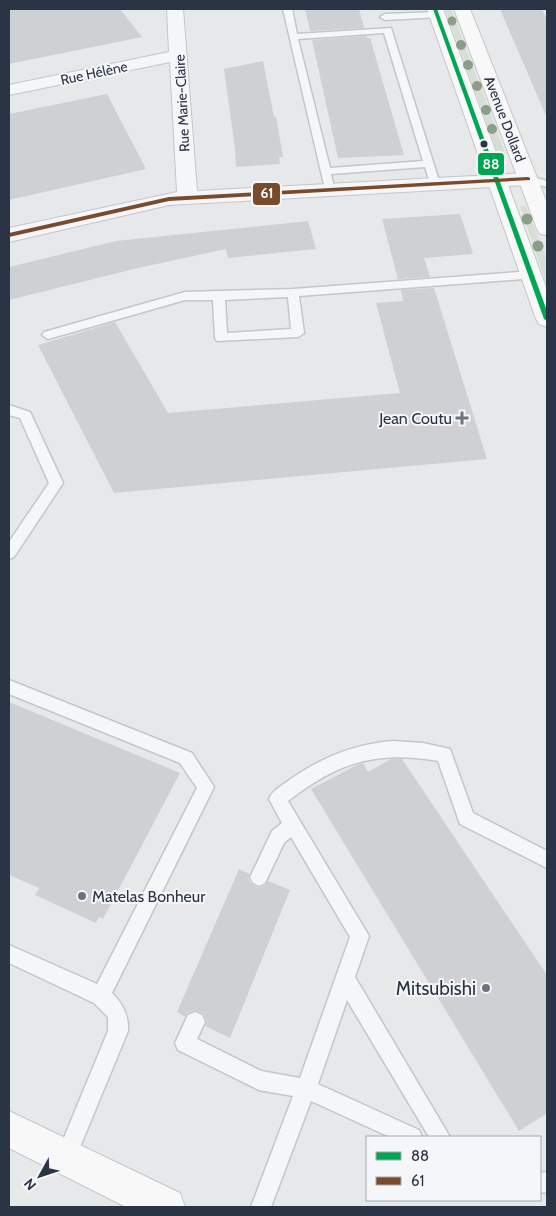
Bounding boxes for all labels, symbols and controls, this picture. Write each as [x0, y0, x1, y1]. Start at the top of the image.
street label: Rue Marie-Claire [170, 54, 194, 152]
street label: Rue Hélène [59, 57, 129, 89]
street label: Avenue Dollard [480, 73, 530, 165]
unlabelled marker [479, 139, 489, 149]
line badge: 88 [477, 152, 505, 176]
text: 88 [483, 155, 499, 173]
line badge: 61 [252, 182, 281, 206]
text: 61 [260, 184, 274, 202]
place label: Jean Coutu [378, 409, 452, 428]
marker: Jean Coutu [456, 412, 468, 424]
place label: Matelas Bonheur [92, 887, 206, 906]
marker: Matelas Bonheur [76, 890, 88, 902]
place label: Mitsubishi [396, 977, 476, 1000]
marker: Mitsubishi [480, 982, 492, 994]
legend [366, 1136, 541, 1201]
text: 88 [411, 1147, 429, 1165]
north arrow [15, 1151, 65, 1201]
text: 61 [411, 1172, 424, 1190]
text: N [20, 1175, 40, 1194]

